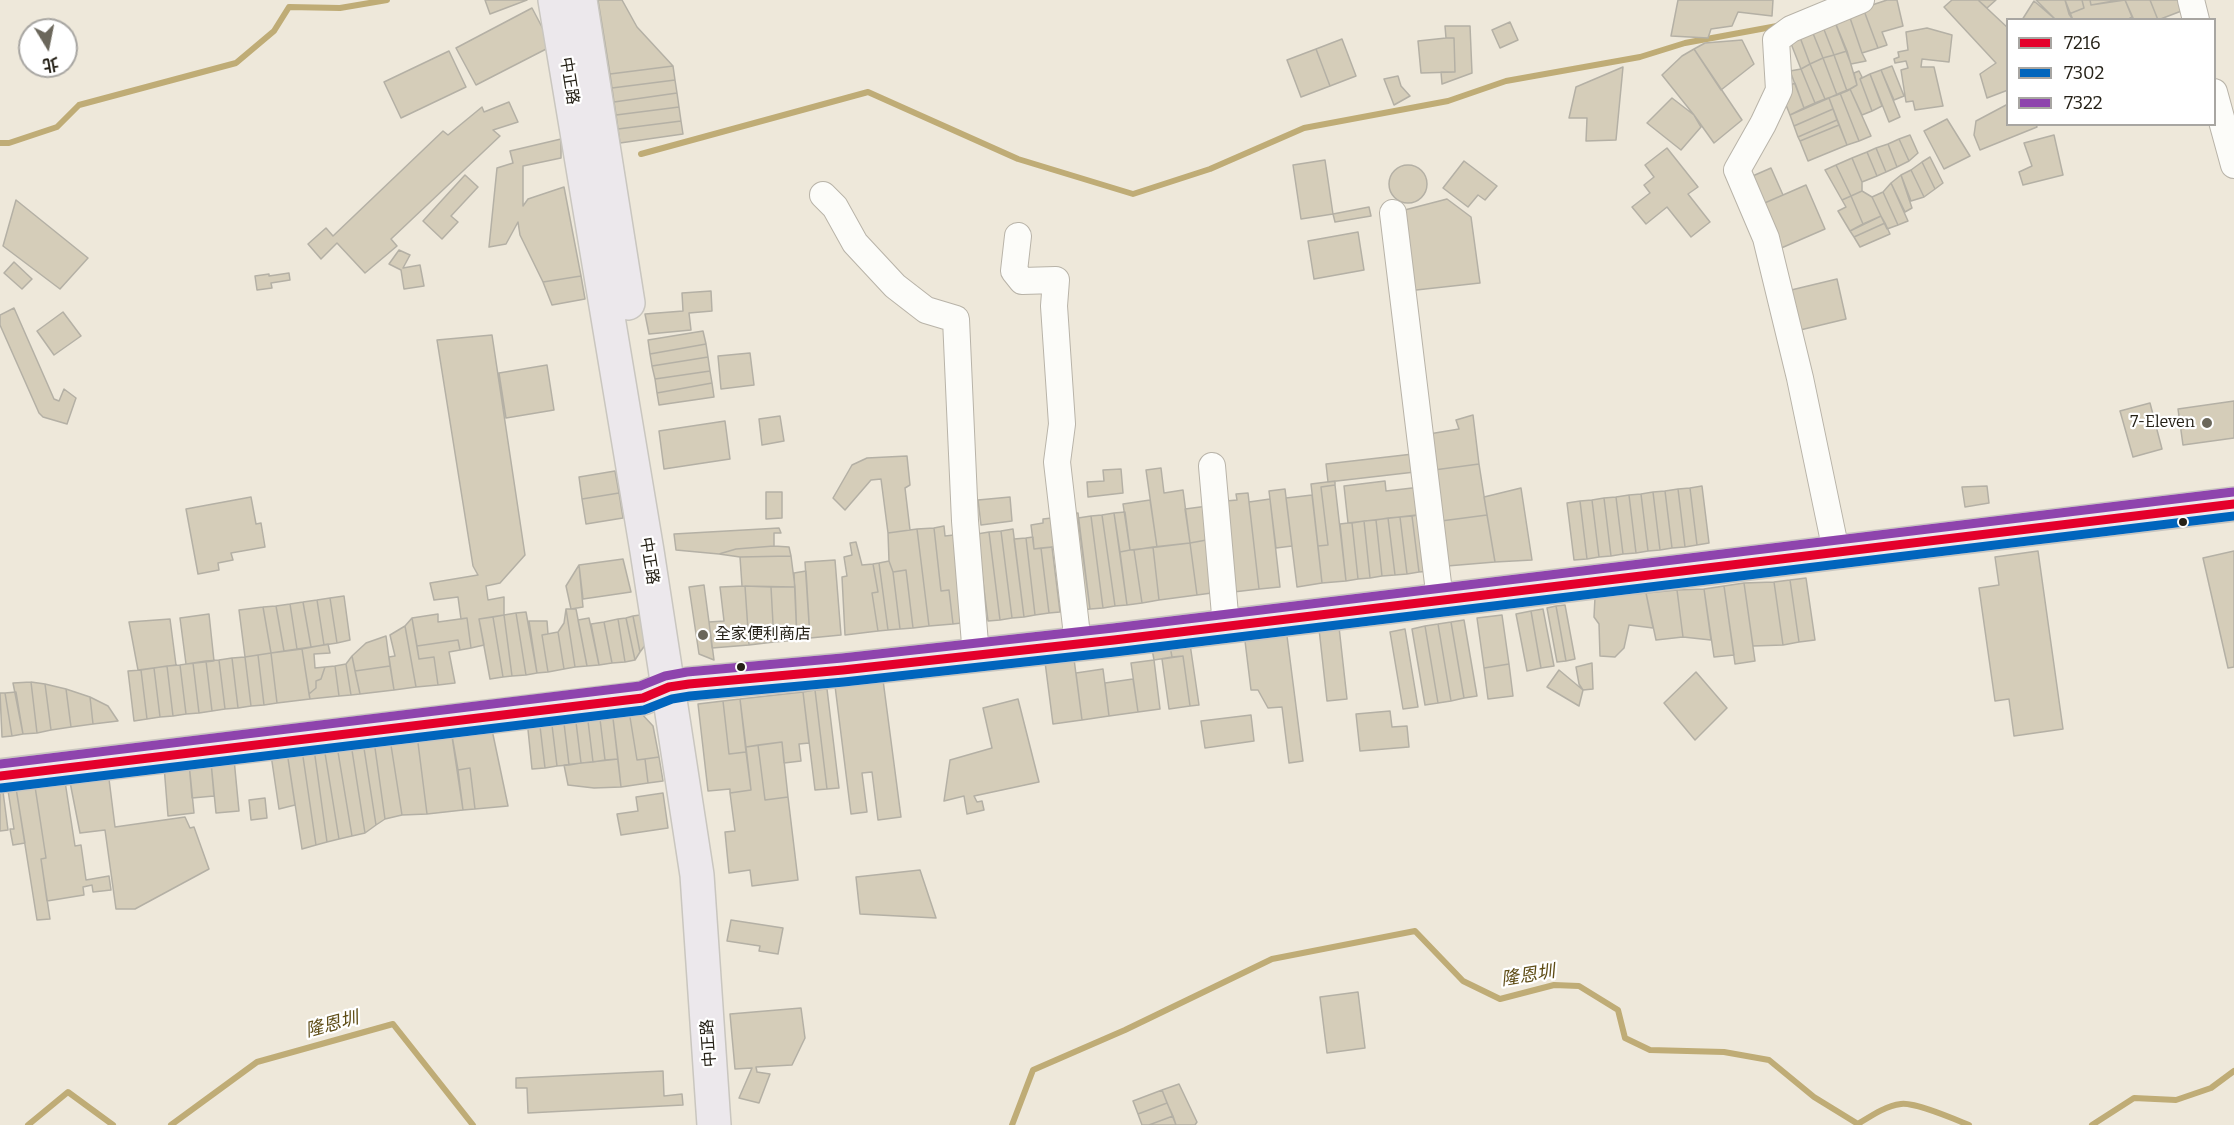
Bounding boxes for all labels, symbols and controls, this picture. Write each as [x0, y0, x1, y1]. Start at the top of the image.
north arrow [18, 18, 78, 78]
legend [2006, 18, 2216, 126]
text: 7216 [2064, 32, 2101, 54]
text: 北 [41, 54, 60, 75]
street label: 中正路 [556, 56, 582, 106]
text: 7302 [2064, 62, 2104, 84]
text: 7322 [2064, 92, 2103, 114]
place label: 7-Eleven [2130, 413, 2195, 433]
marker: 7-Eleven [2200, 416, 2214, 430]
unlabelled marker [2177, 516, 2189, 528]
street label: 中正路 [636, 536, 662, 586]
place label: 全家便利商店 [715, 625, 811, 645]
marker: 全家便利商店 [696, 628, 710, 642]
unlabelled marker [735, 661, 747, 673]
water label: 隆恩圳 [1500, 961, 1556, 991]
water label: 隆恩圳 [303, 1008, 361, 1042]
street label: 中正路 [698, 1018, 720, 1068]

